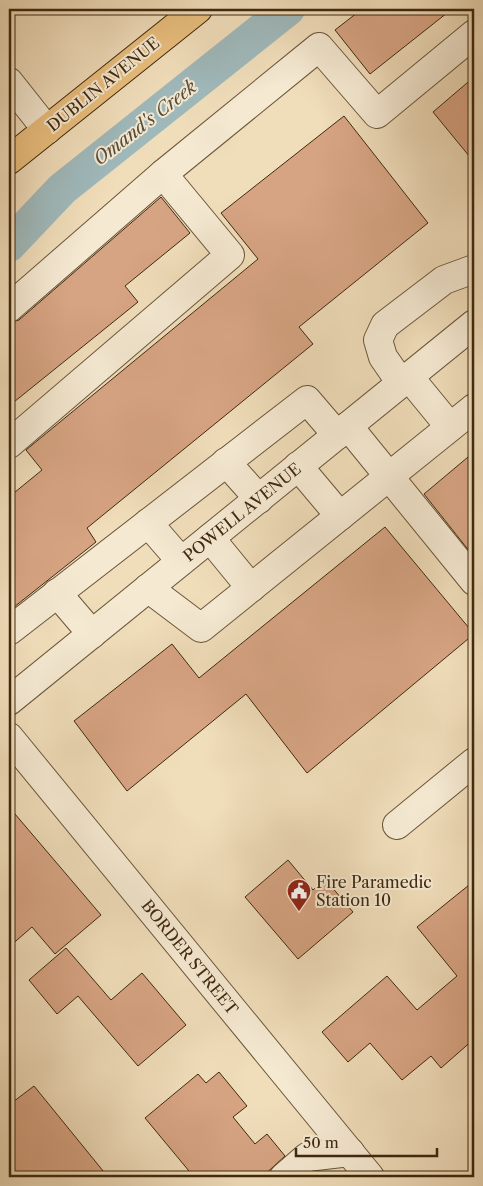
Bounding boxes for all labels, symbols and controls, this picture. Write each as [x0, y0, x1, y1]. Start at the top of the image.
street label: DUBLIN AVENUE [43, 32, 163, 136]
water label: Omand's Creek [89, 76, 201, 170]
street label: POWELL AVENUE [179, 458, 305, 566]
place label: Fire Paramedic Station 10 [316, 872, 432, 910]
public building icon: Fire Paramedic Station 10 [286, 878, 312, 912]
street label: BORDER STREET [137, 895, 243, 1019]
scale bar [296, 1126, 437, 1158]
text: 50 m [303, 1133, 339, 1152]

